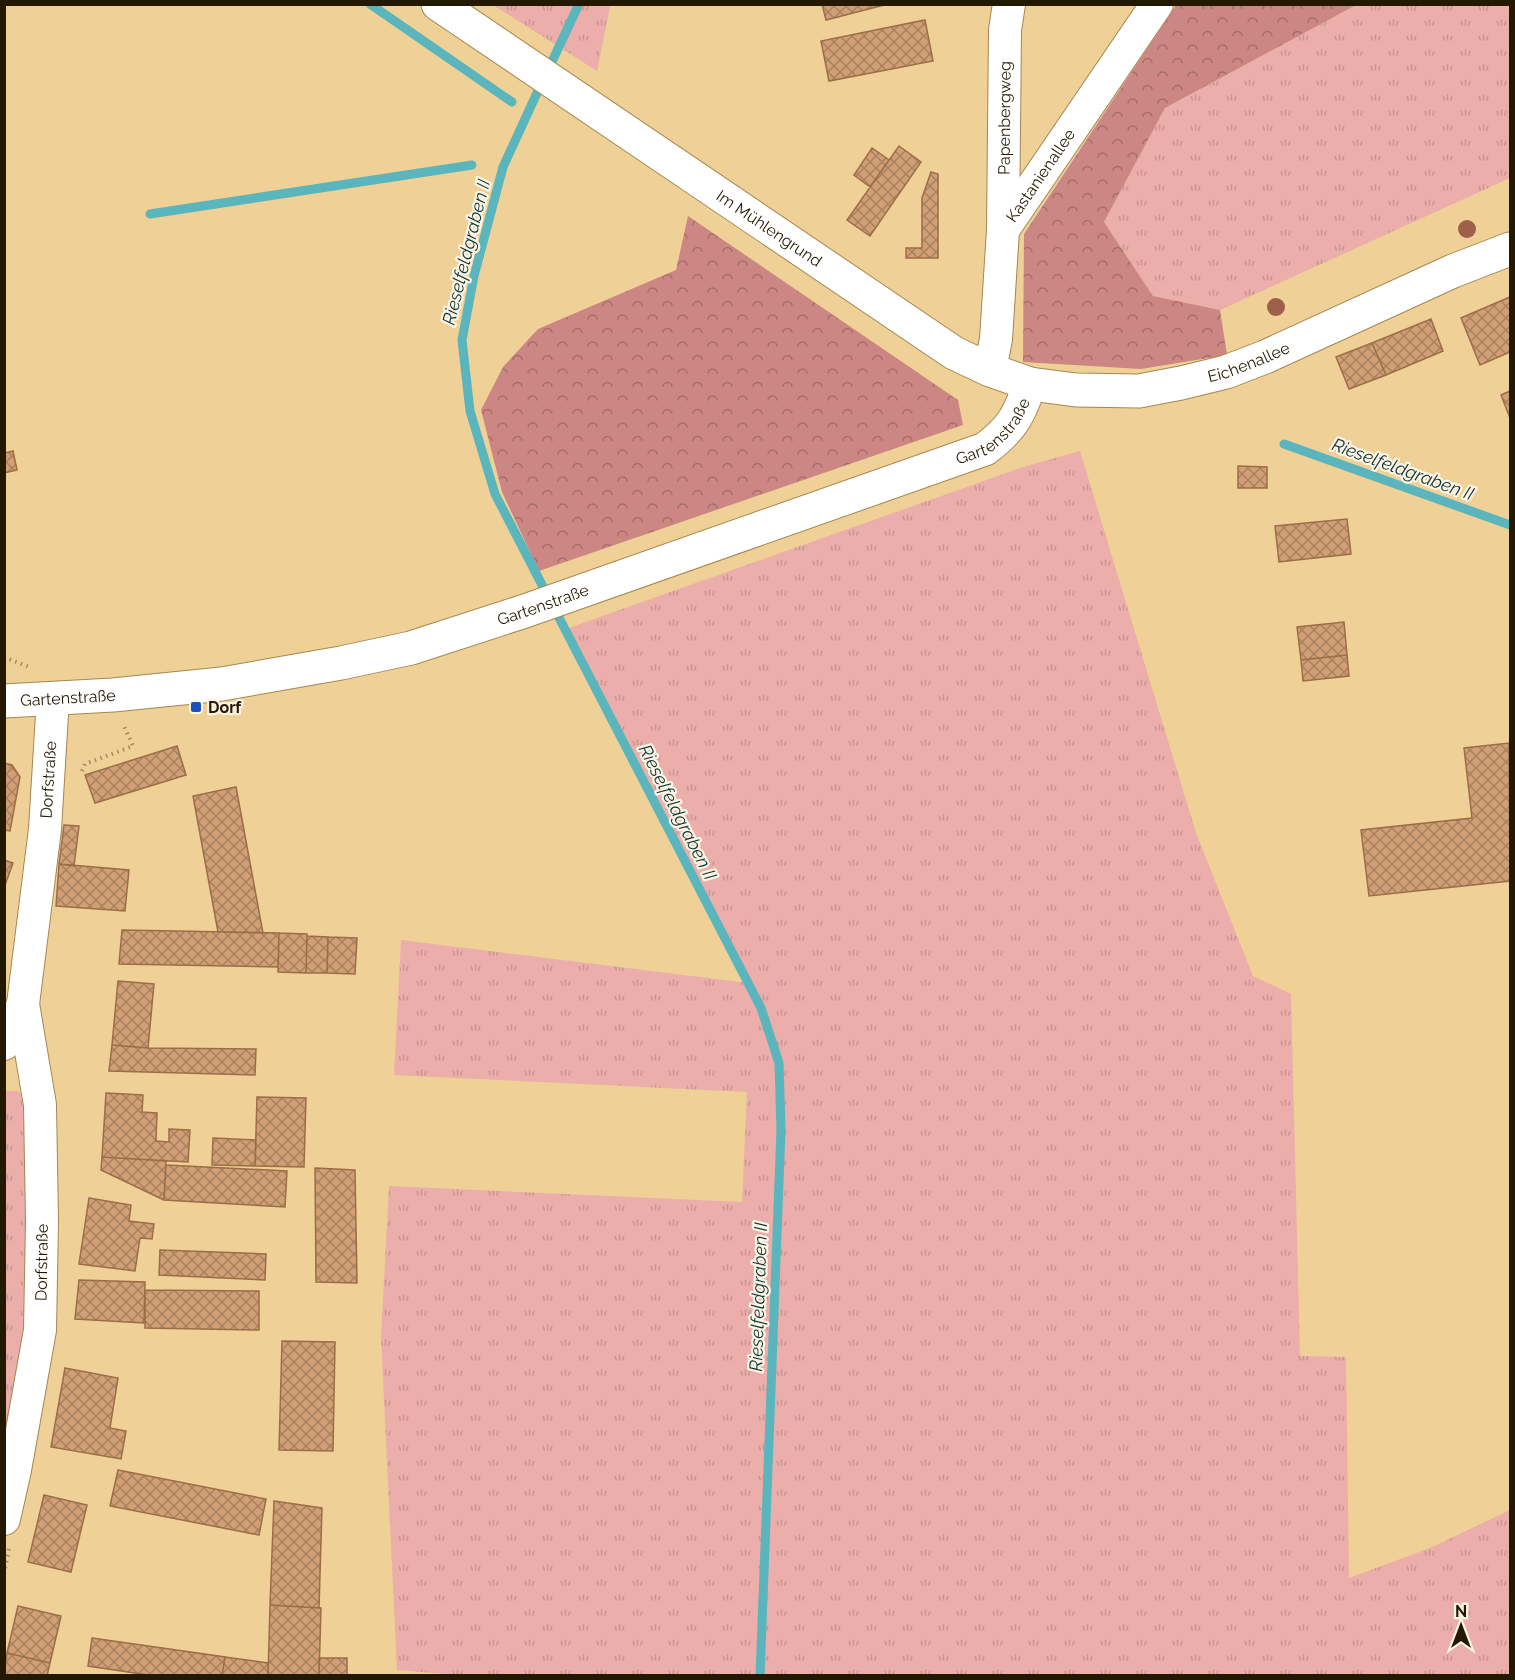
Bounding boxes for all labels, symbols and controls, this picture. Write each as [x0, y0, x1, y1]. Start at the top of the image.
street label: Papenbergweg [994, 61, 1014, 175]
street label: Kastanienallee [1002, 125, 1079, 226]
water label: Rieselfeldgraben II [438, 177, 494, 327]
street label: Im Mühlengrund [713, 186, 826, 270]
street label: Eichenallee [1205, 338, 1292, 386]
street label: Gartenstraße [953, 395, 1033, 468]
water label: Rieselfeldgraben II [1329, 434, 1477, 505]
street label: Gartenstraße [495, 580, 591, 629]
street label: Gartenstraße [20, 685, 116, 710]
place label: Dorf [208, 698, 242, 717]
marker: Dorf [189, 700, 203, 714]
street label: Dorfstraße [36, 740, 60, 819]
water label: Rieselfeldgraben II [635, 741, 721, 884]
water label: Rieselfeldgraben II [745, 1221, 771, 1372]
street label: Dorfstraße [31, 1223, 51, 1301]
north arrow [1431, 1596, 1491, 1656]
text: N [1455, 1602, 1467, 1621]

